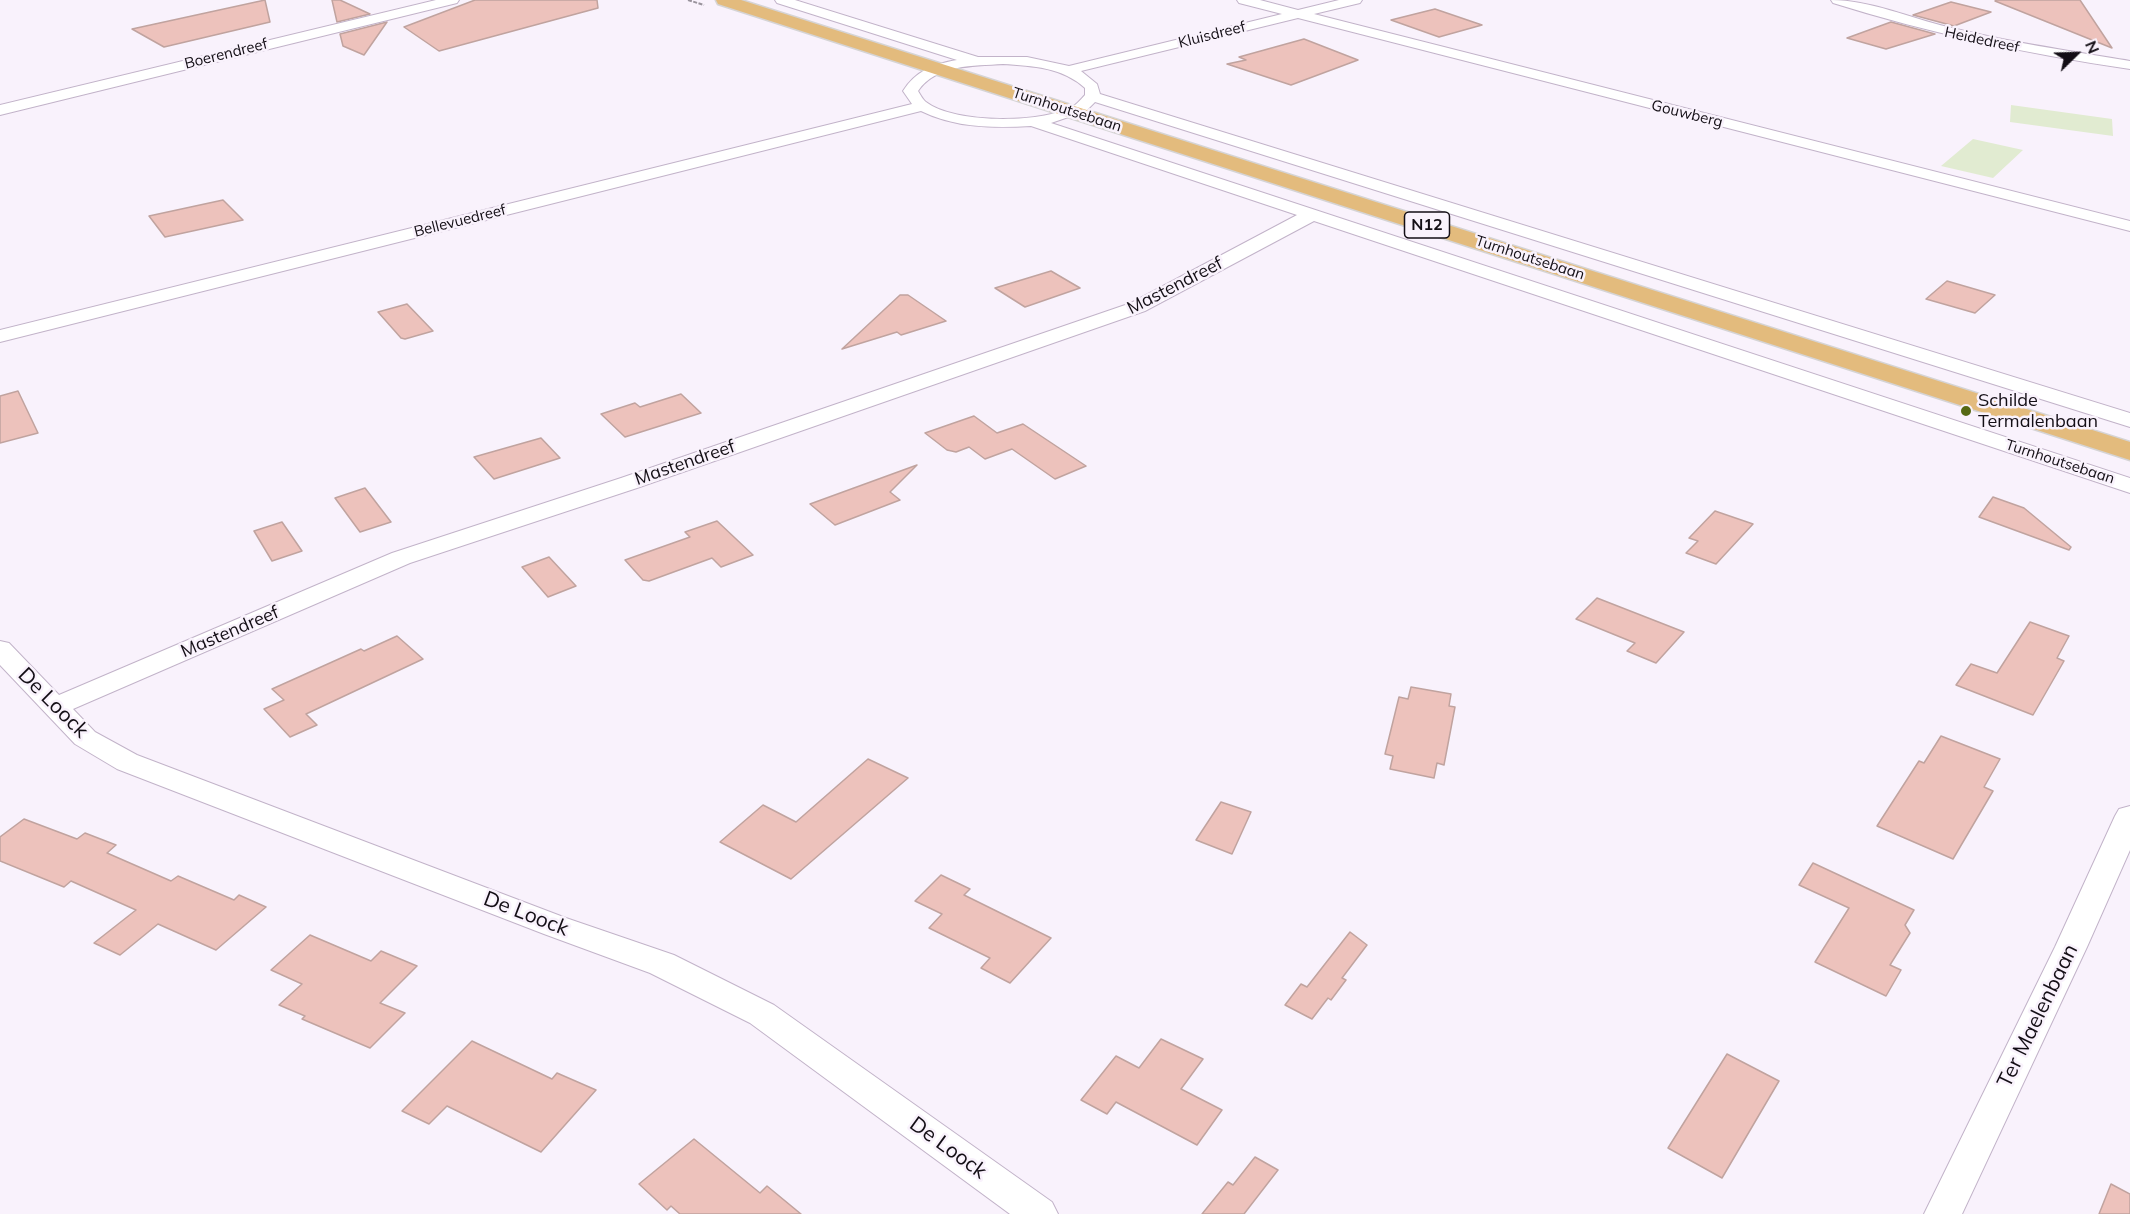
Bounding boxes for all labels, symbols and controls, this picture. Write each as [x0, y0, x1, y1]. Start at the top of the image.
street label: Kluisdreef [1177, 18, 1247, 52]
street label: Heidedreef [1943, 23, 2021, 57]
north arrow [2046, 24, 2106, 84]
street label: Boerendreef [183, 35, 269, 73]
text: N [2081, 37, 2104, 56]
street label: Turnhoutsebaan [1010, 84, 1124, 136]
street label: Gouwberg [1650, 96, 1724, 132]
street label: Bellevuedreef [412, 201, 508, 241]
road number: N12 [1404, 212, 1450, 238]
street label: Turnhoutsebaan [1473, 232, 1587, 284]
street label: Mastendreef [1124, 253, 1226, 319]
place label: Schilde Termalenbaan [1978, 390, 2098, 432]
marker: Schilde Termalenbaan [1959, 404, 1973, 418]
street label: Mastendreef [632, 436, 738, 490]
street label: Turnhoutsebaan [2003, 436, 2117, 488]
street label: Mastendreef [178, 602, 282, 662]
street label: De Loock [13, 663, 93, 743]
street label: De Loock [480, 886, 572, 942]
street label: Ter Maelenbaan [1992, 940, 2084, 1092]
street label: De Loock [905, 1112, 991, 1184]

